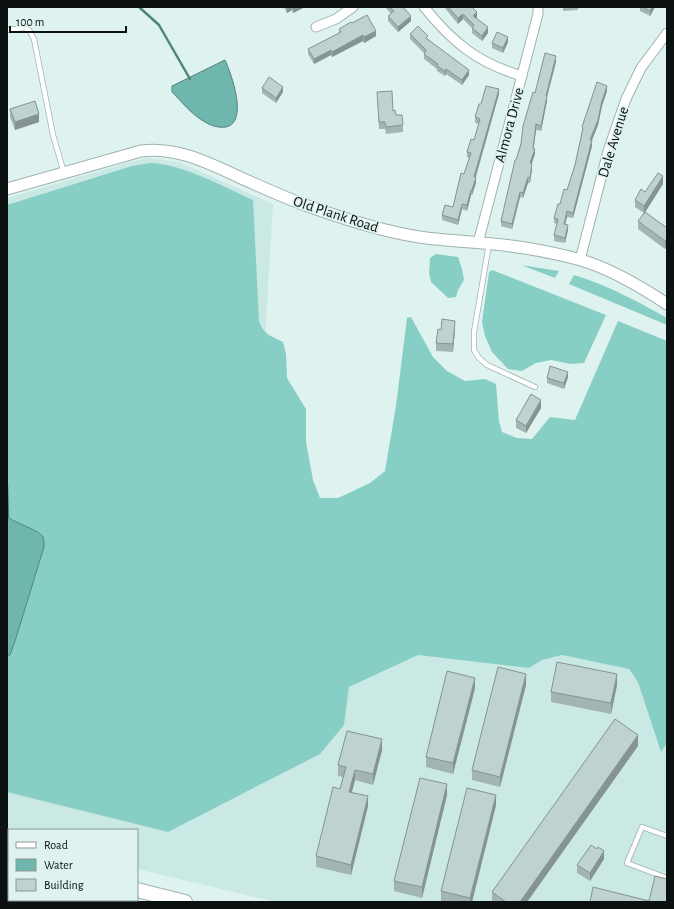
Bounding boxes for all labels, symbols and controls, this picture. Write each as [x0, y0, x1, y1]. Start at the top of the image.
scale bar [10, 8, 126, 34]
text: 100 m [16, 16, 44, 28]
street label: Almora Drive [492, 86, 527, 164]
street label: Dale Avenue [596, 105, 631, 179]
street label: Old Plank Road [291, 194, 381, 235]
legend [8, 829, 138, 901]
text: Road [44, 839, 68, 851]
text: Water [44, 859, 73, 871]
text: Building [44, 879, 84, 891]

